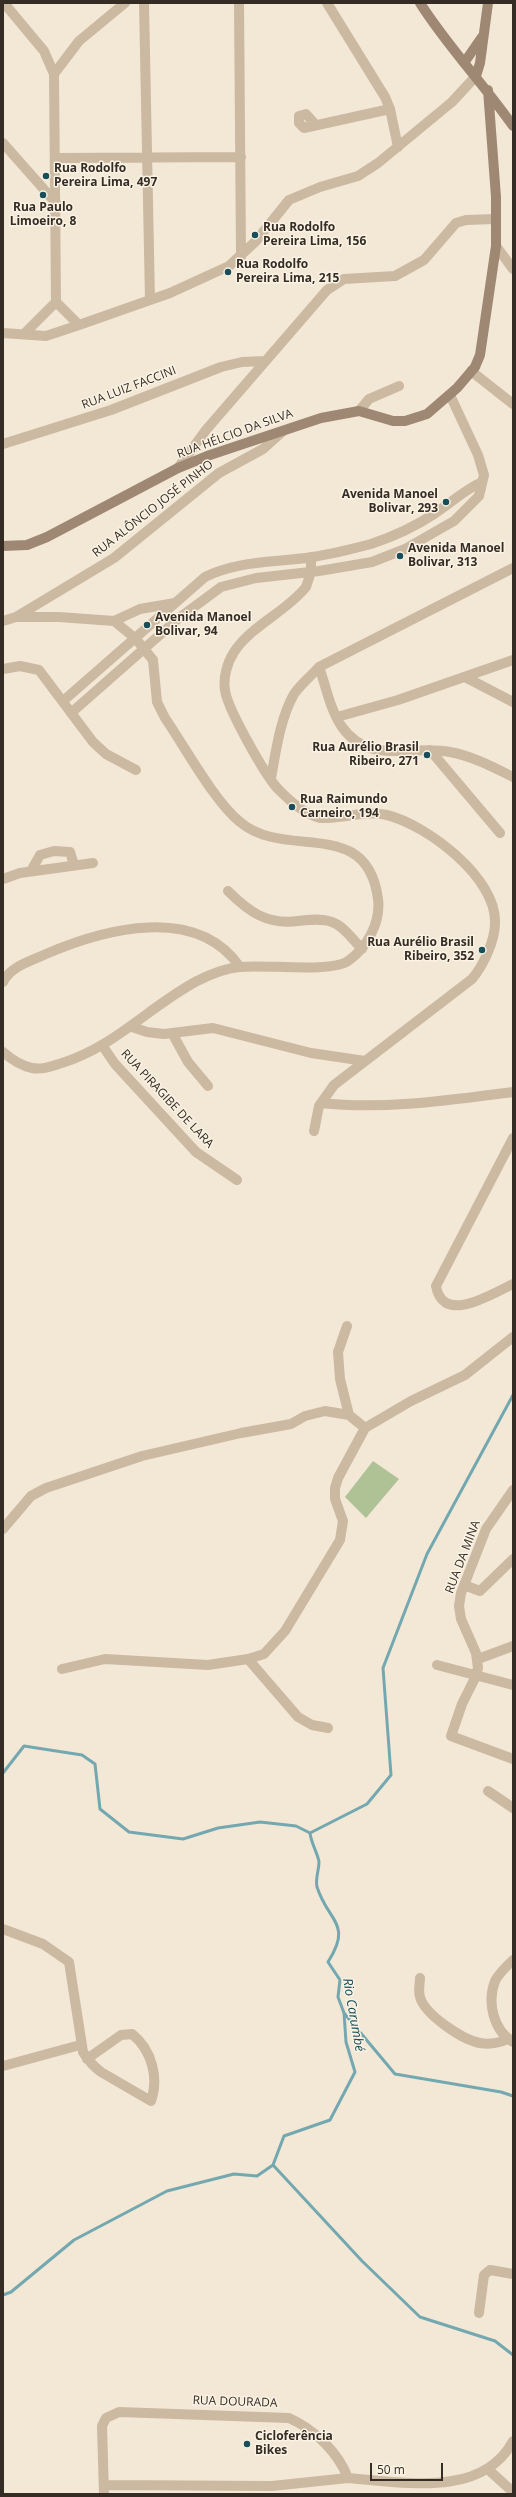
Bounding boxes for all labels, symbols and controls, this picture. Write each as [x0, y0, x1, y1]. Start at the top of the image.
place label: Rua Rodolfo Pereira Lima, 497 [54, 162, 157, 190]
marker: Rua Rodolfo Pereira Lima, 497 [41, 171, 51, 181]
marker: Rua Paulo Limoeiro, 8 [38, 190, 48, 200]
place label: Rua Paulo Limoeiro, 8 [10, 201, 76, 229]
place label: Rua Rodolfo Pereira Lima, 156 [263, 221, 366, 249]
marker: Rua Rodolfo Pereira Lima, 156 [250, 230, 260, 240]
place label: Rua Rodolfo Pereira Lima, 215 [236, 258, 339, 286]
marker: Rua Rodolfo Pereira Lima, 215 [223, 267, 233, 277]
street label: RUA LUIZ FACCINI [80, 363, 178, 413]
street label: RUA HÉLCIO DA SILVA [175, 406, 295, 462]
street label: RUA ALÔNCIO JOSÉ PINHO [90, 457, 216, 561]
place label: Avenida Manoel Bolivar, 293 [342, 488, 438, 516]
marker: Avenida Manoel Bolivar, 293 [441, 497, 451, 507]
place label: Avenida Manoel Bolivar, 313 [408, 542, 504, 570]
marker: Avenida Manoel Bolivar, 313 [395, 551, 405, 561]
place label: Avenida Manoel Bolivar, 94 [155, 611, 251, 639]
marker: Avenida Manoel Bolivar, 94 [142, 620, 152, 630]
place label: Rua Aurélio Brasil Ribeiro, 271 [312, 741, 419, 769]
marker: Rua Aurélio Brasil Ribeiro, 271 [422, 750, 432, 760]
place label: Rua Raimundo Carneiro, 194 [300, 793, 388, 821]
marker: Rua Raimundo Carneiro, 194 [287, 802, 297, 812]
place label: Rua Aurélio Brasil Ribeiro, 352 [367, 936, 474, 964]
marker: Rua Aurélio Brasil Ribeiro, 352 [477, 945, 487, 955]
street label: RUA PIRAGIBE DE LARA [118, 1047, 216, 1151]
street label: RUA DA MINA [442, 1518, 484, 1596]
water label: Rio Carumbé [339, 1977, 367, 2053]
street label: RUA DOURADA [192, 2393, 278, 2411]
place label: Cicloferência Bikes [255, 2430, 333, 2458]
marker: Cicloferência Bikes [242, 2439, 252, 2449]
scale bar [372, 2455, 445, 2481]
text: 50 m [377, 2461, 405, 2478]

